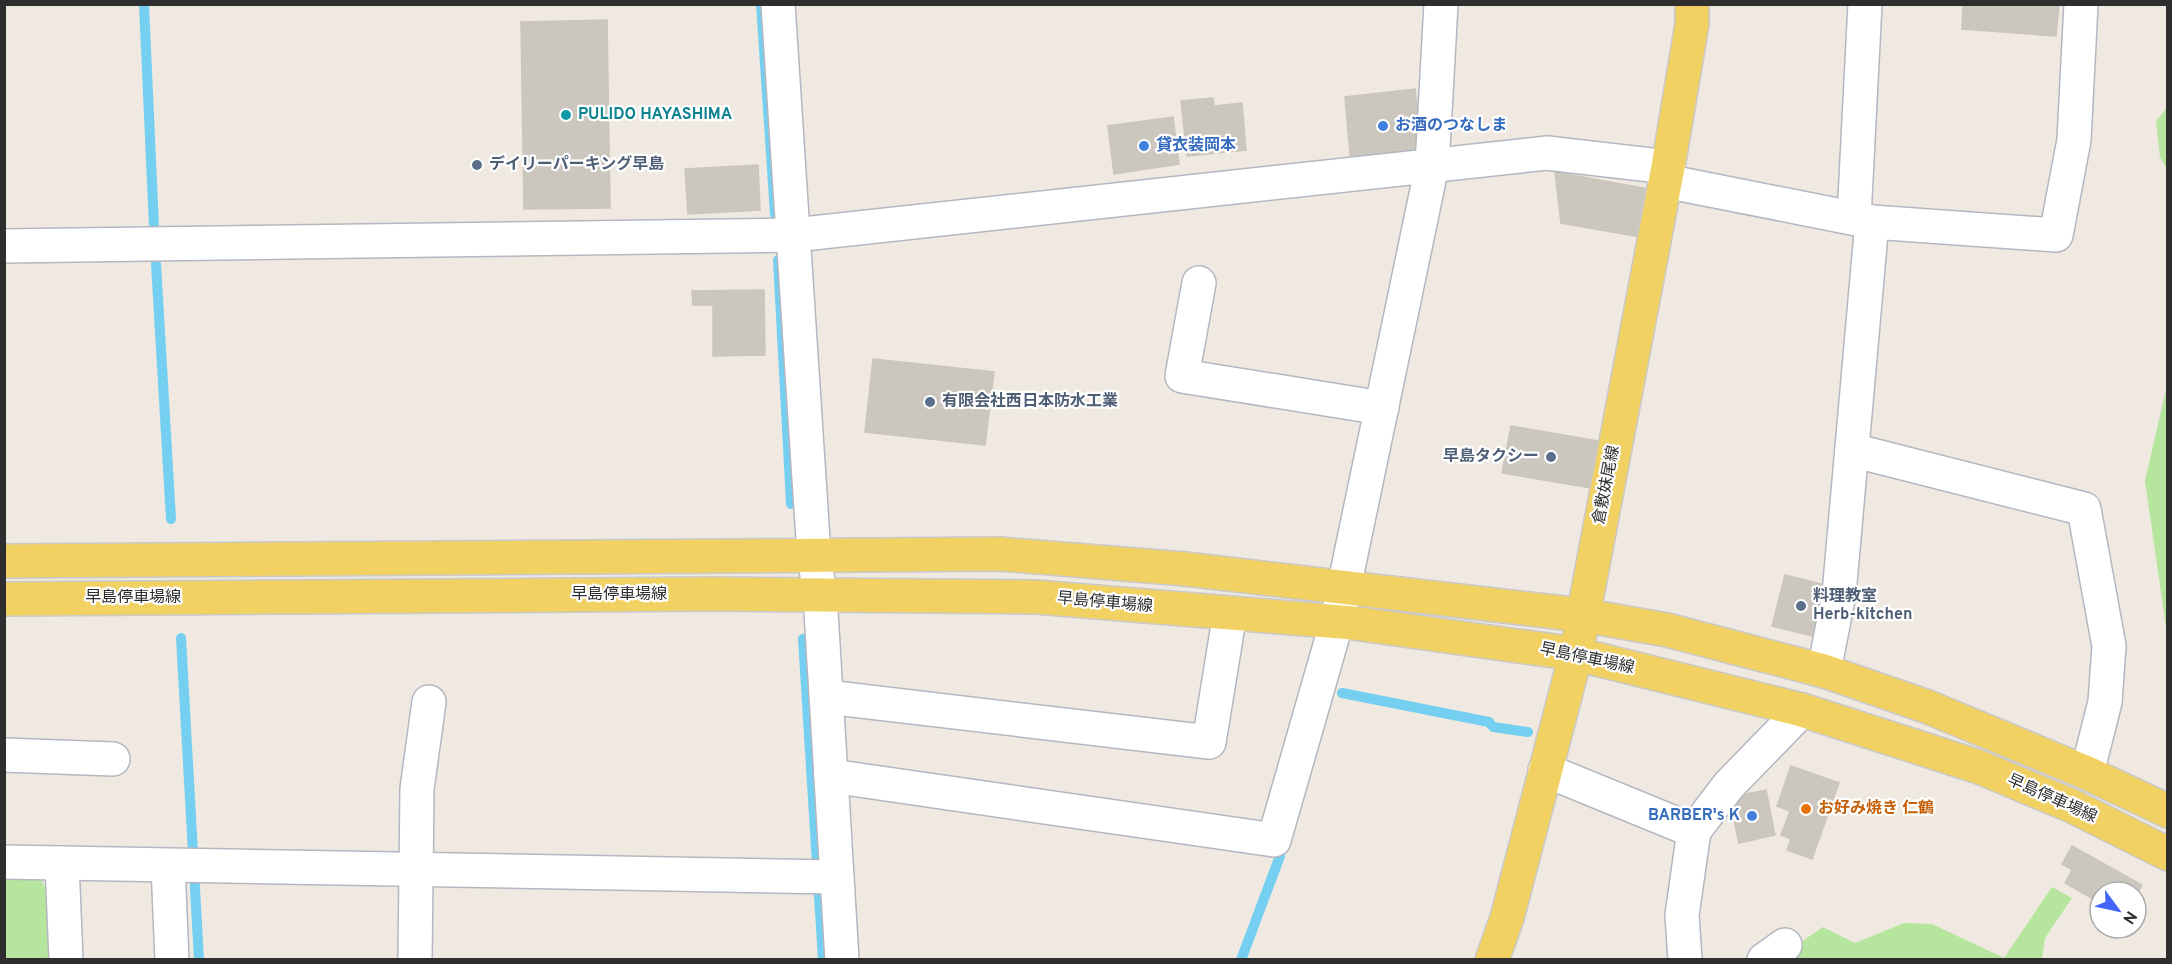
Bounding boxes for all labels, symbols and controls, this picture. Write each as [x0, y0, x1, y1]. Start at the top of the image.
place label: PULIDO HAYASHIMA [578, 105, 732, 125]
marker: PULIDO HAYASHIMA [559, 108, 573, 122]
place label: お酒のつなしま [1395, 116, 1507, 136]
marker: お酒のつなしま [1376, 119, 1390, 133]
place label: 貸衣装岡本 [1156, 135, 1236, 156]
marker: 貸衣装岡本 [1137, 139, 1151, 153]
place label: デイリーパーキング早島 [489, 154, 664, 175]
marker: デイリーパーキング早島 [470, 158, 484, 172]
place label: 有限会社西日本防水工業 [942, 391, 1118, 412]
marker: 有限会社西日本防水工業 [923, 395, 937, 409]
street label: 倉敷妹尾線 [1590, 444, 1624, 526]
place label: 早島タクシー [1443, 447, 1539, 467]
marker: 早島タクシー [1544, 450, 1558, 464]
street label: 早島停車場線 [571, 585, 667, 605]
place label: 料理教室 Herb-kitchen [1813, 586, 1912, 625]
street label: 早島停車場線 [85, 588, 181, 608]
street label: 早島停車場線 [1056, 589, 1154, 617]
marker: 料理教室 Herb-kitchen [1794, 599, 1808, 613]
street label: 早島停車場線 [1538, 639, 1636, 679]
street label: 早島停車場線 [2004, 770, 2100, 828]
place label: お好み焼き 仁鶴 [1818, 799, 1934, 819]
marker: お好み焼き 仁鶴 [1799, 802, 1813, 816]
place label: BARBER's K [1648, 806, 1740, 826]
marker: BARBER's K [1745, 809, 1759, 823]
north arrow [2088, 880, 2148, 940]
text: N [2117, 907, 2140, 927]

